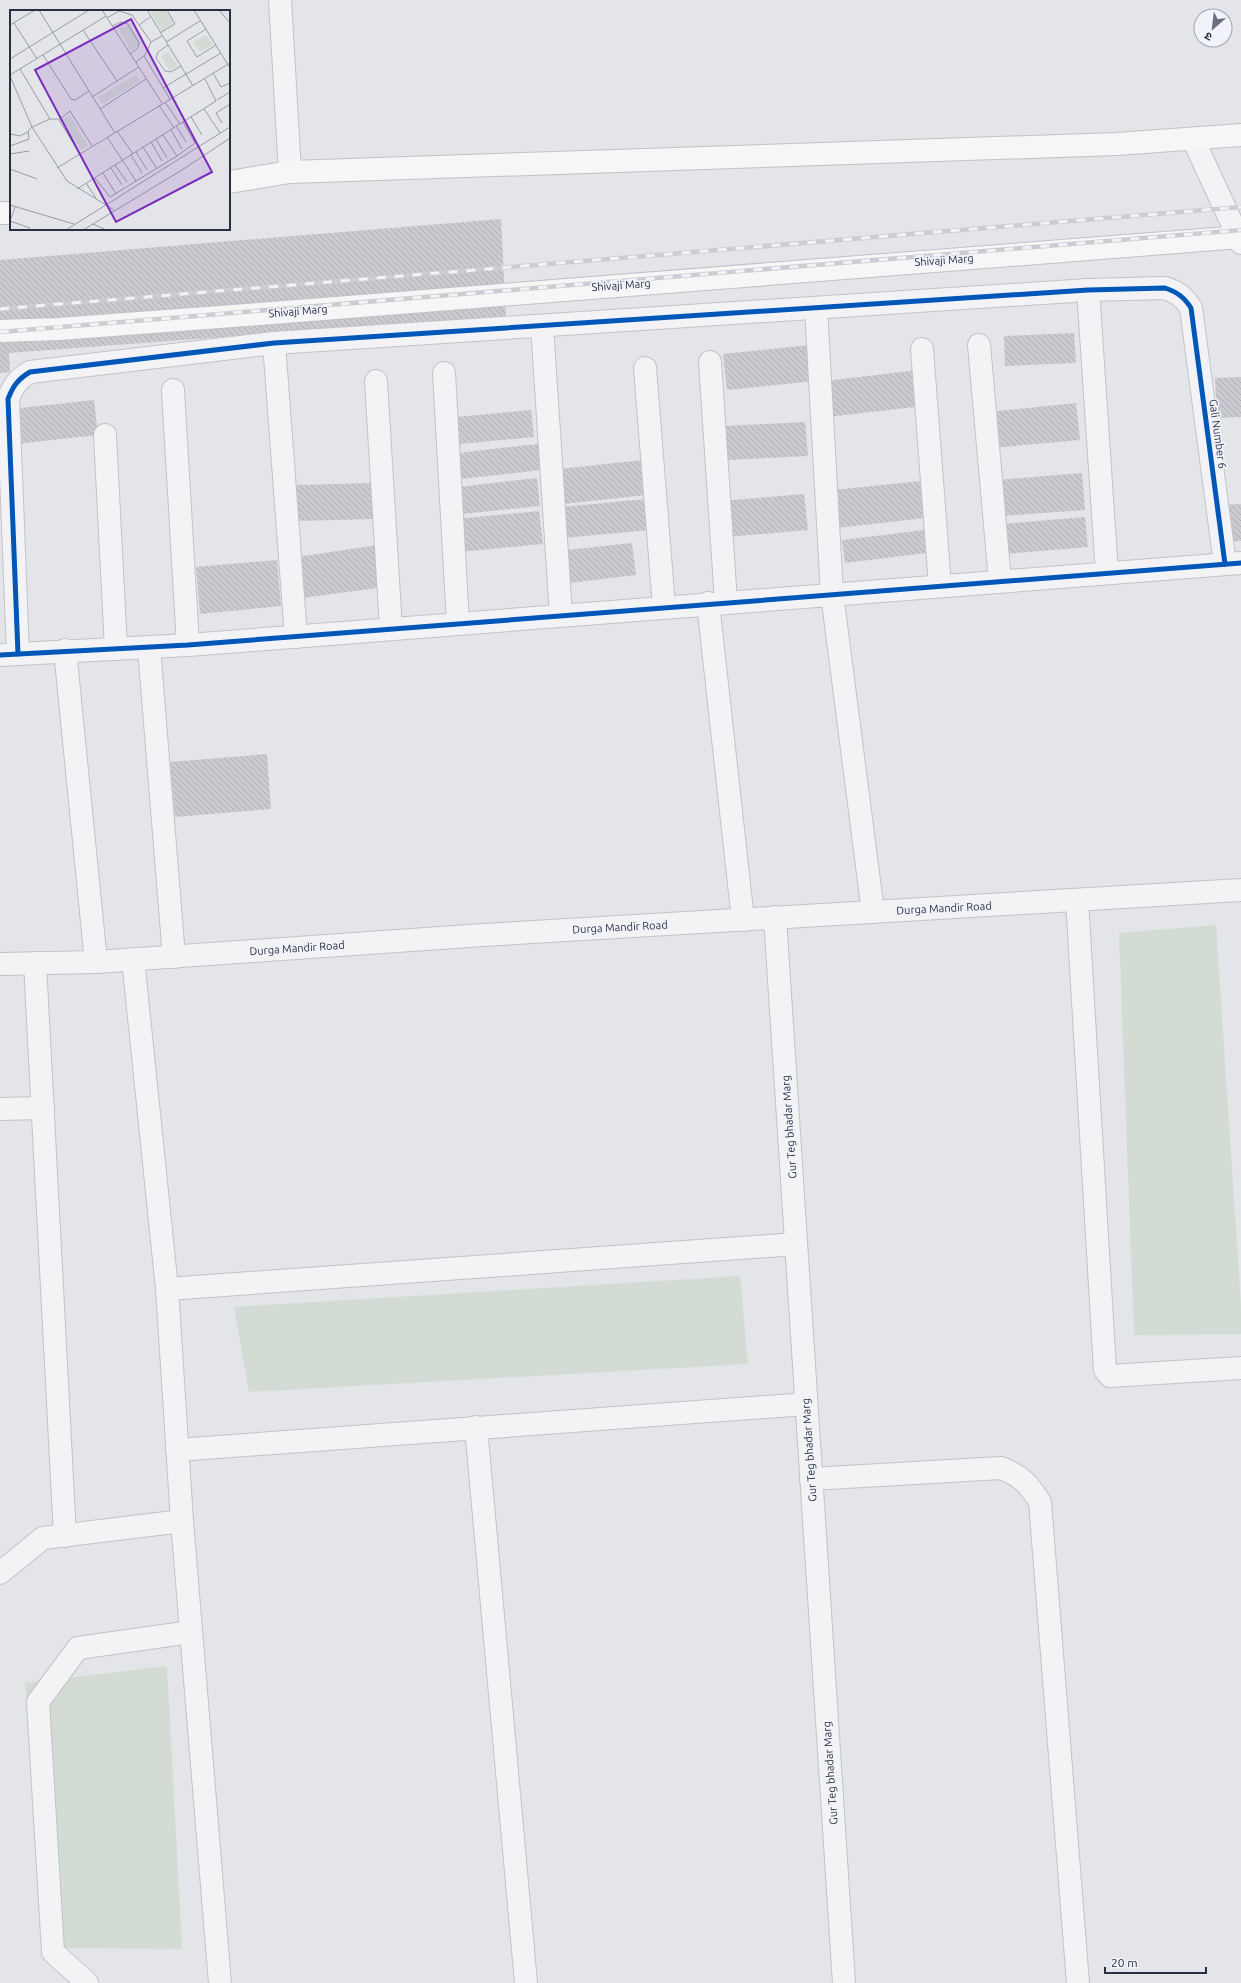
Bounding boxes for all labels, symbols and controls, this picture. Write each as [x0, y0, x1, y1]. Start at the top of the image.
north arrow [1193, 8, 1233, 48]
inset map [10, 10, 230, 230]
text: उ [1202, 30, 1214, 44]
street label: Shivaji Marg [914, 252, 974, 268]
street label: Shivaji Marg [591, 277, 651, 293]
street label: Shivaji Marg [268, 302, 328, 320]
street label: Gali Number 6 [1207, 398, 1229, 470]
street label: Durga Mandir Road [896, 900, 992, 916]
street label: Durga Mandir Road [572, 919, 668, 935]
street label: Durga Mandir Road [249, 939, 345, 957]
street label: Gur Teg bhadar Marg [779, 1075, 799, 1179]
street label: Gur Teg bhadar Marg [799, 1398, 819, 1502]
street label: Gur Teg bhadar Marg [820, 1721, 840, 1825]
scale bar [1105, 1949, 1206, 1975]
text: 20 m [1111, 1956, 1138, 1969]

